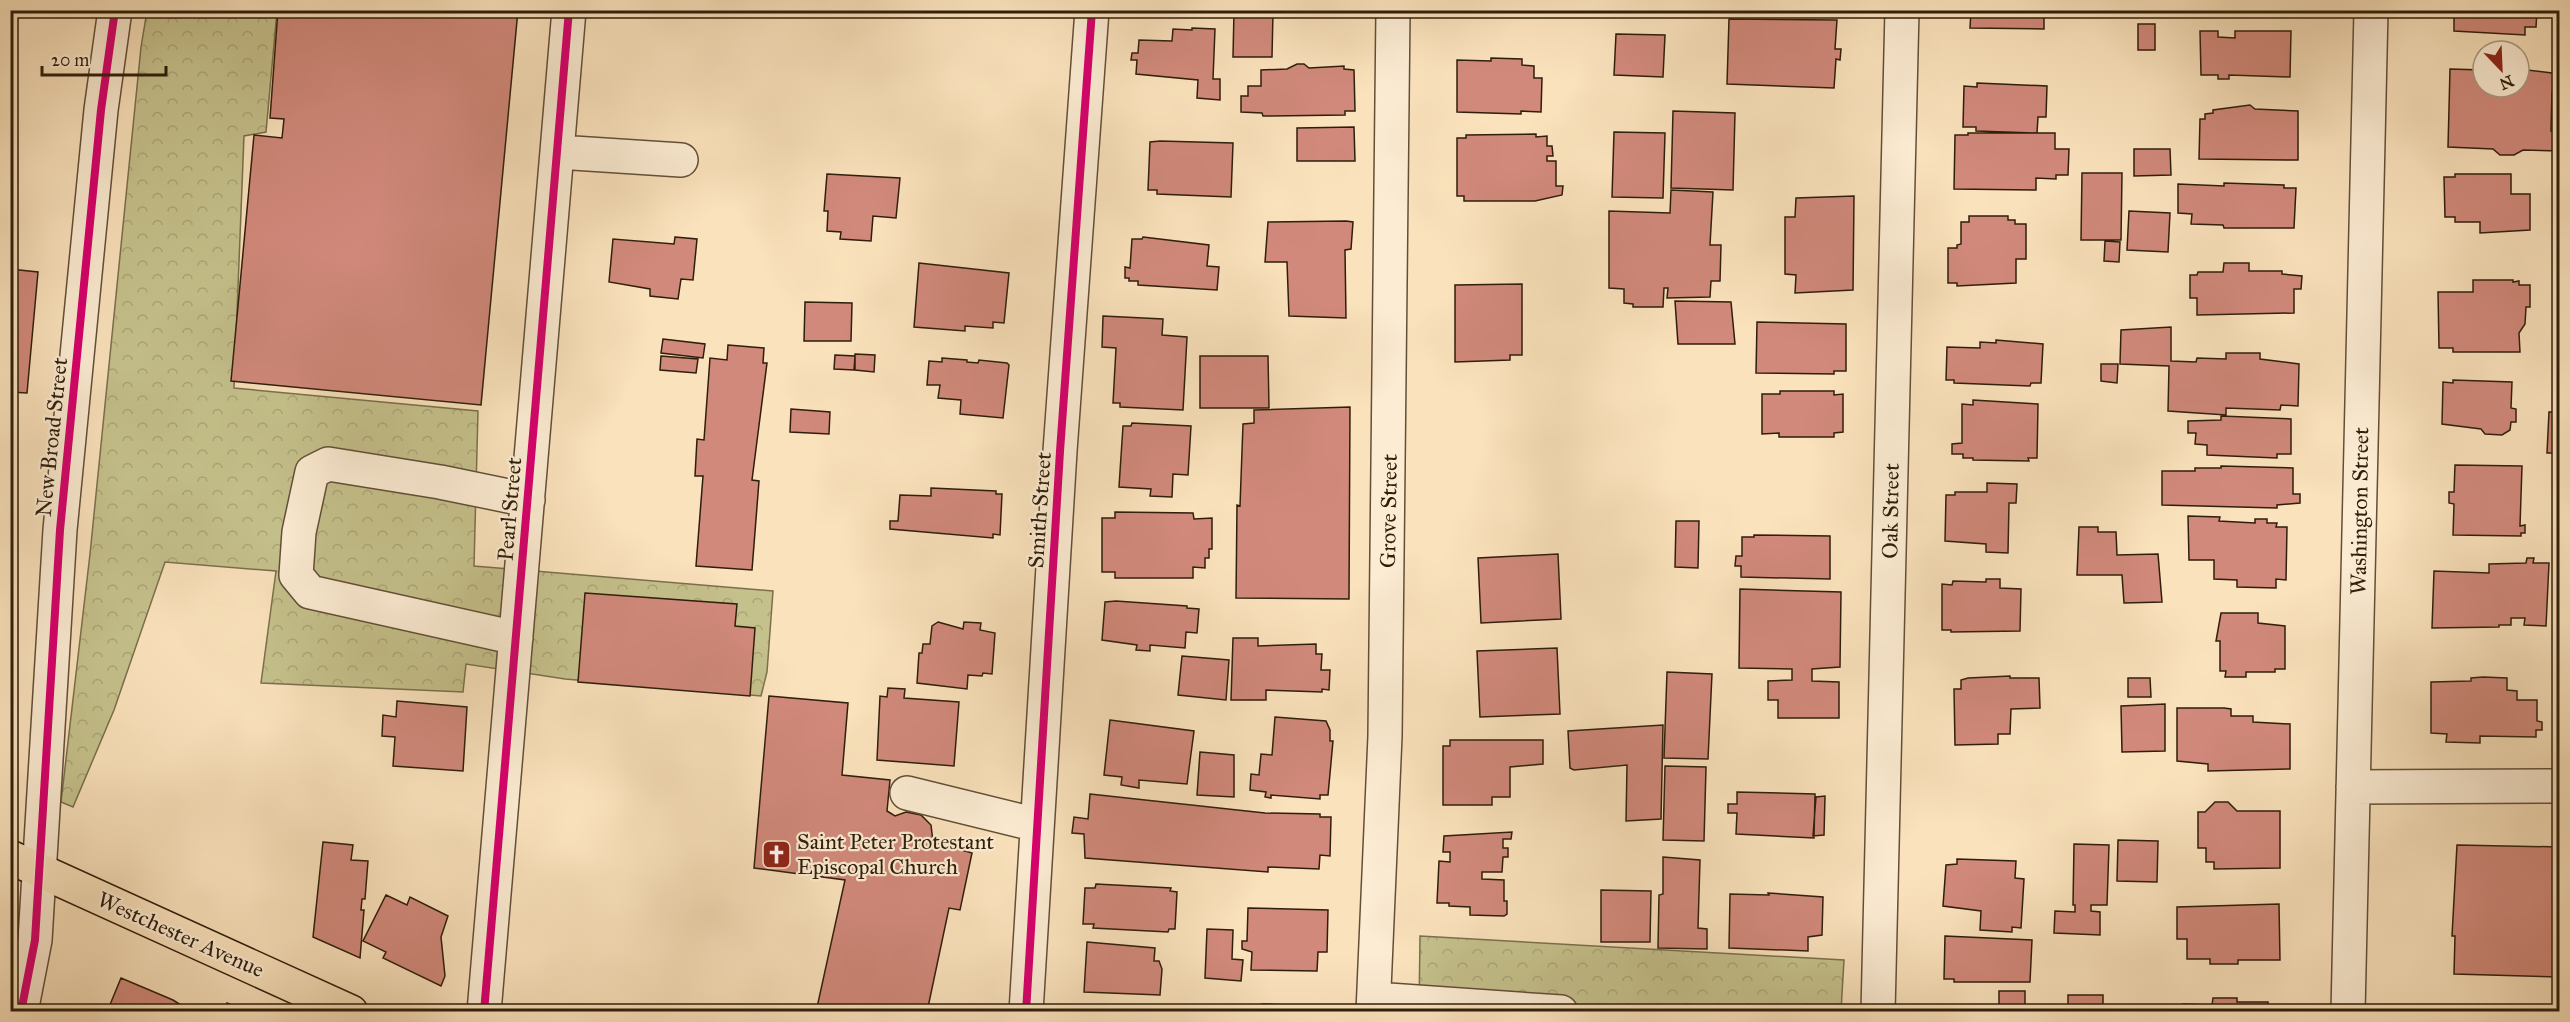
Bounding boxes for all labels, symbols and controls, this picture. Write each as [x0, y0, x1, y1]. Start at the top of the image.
scale bar [42, 39, 166, 77]
north arrow [2471, 39, 2531, 99]
text: 20 m [51, 49, 89, 71]
text: N [2496, 71, 2517, 94]
street label: New Broad Street [30, 356, 73, 518]
street label: Washington Street [2345, 427, 2374, 595]
street label: Smith Street [1022, 451, 1057, 569]
street label: Grove Street [1374, 454, 1403, 568]
street label: Pearl Street [492, 456, 527, 562]
street label: Oak Street [1876, 463, 1905, 559]
place label: Saint Peter Protestant Episcopal Church [797, 828, 994, 880]
church icon: Saint Peter Protestant Episcopal Church [760, 838, 792, 870]
street label: Westchester Avenue [93, 886, 268, 983]

